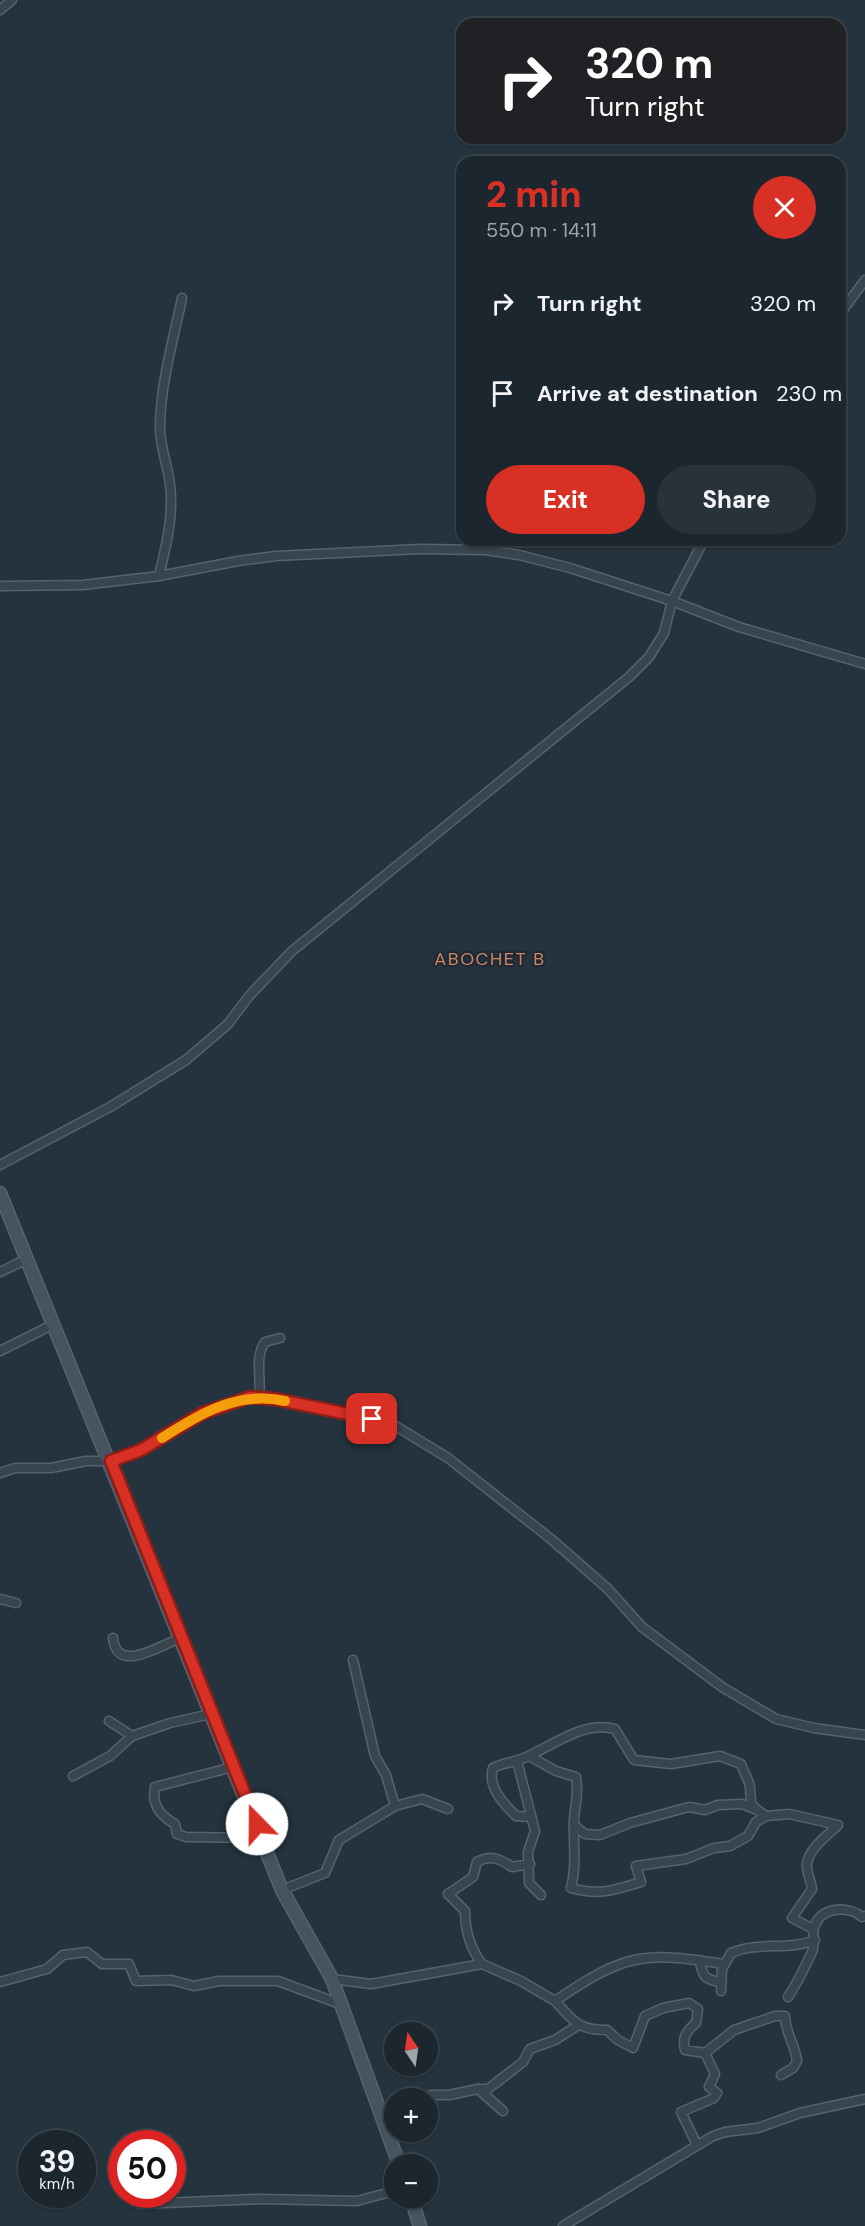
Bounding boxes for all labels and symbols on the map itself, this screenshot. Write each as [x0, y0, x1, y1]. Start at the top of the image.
district label: ABOCHET B [434, 947, 546, 971]
pin [346, 1393, 397, 1444]
position arrow [225, 1792, 289, 1856]
north arrow [384, 2022, 438, 2076]
speed limit sign: 50 [108, 2130, 186, 2208]

